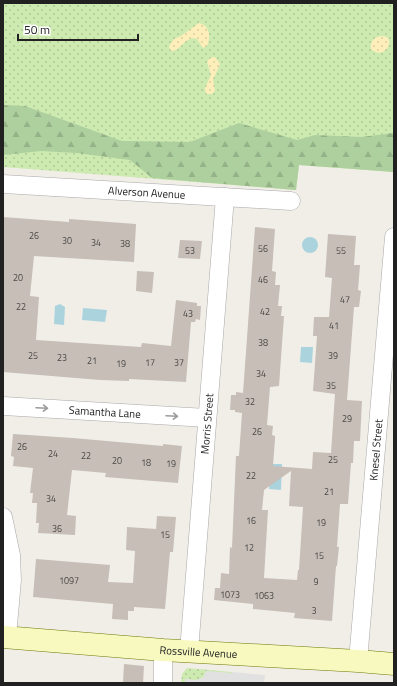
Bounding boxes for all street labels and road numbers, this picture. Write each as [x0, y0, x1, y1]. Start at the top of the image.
street label: Alverson Avenue [108, 182, 186, 203]
street label: Morris Street [197, 393, 217, 455]
street label: Samantha Lane [68, 402, 142, 422]
street label: Knesel Street [365, 418, 387, 481]
street label: Rossville Avenue [159, 642, 238, 662]

